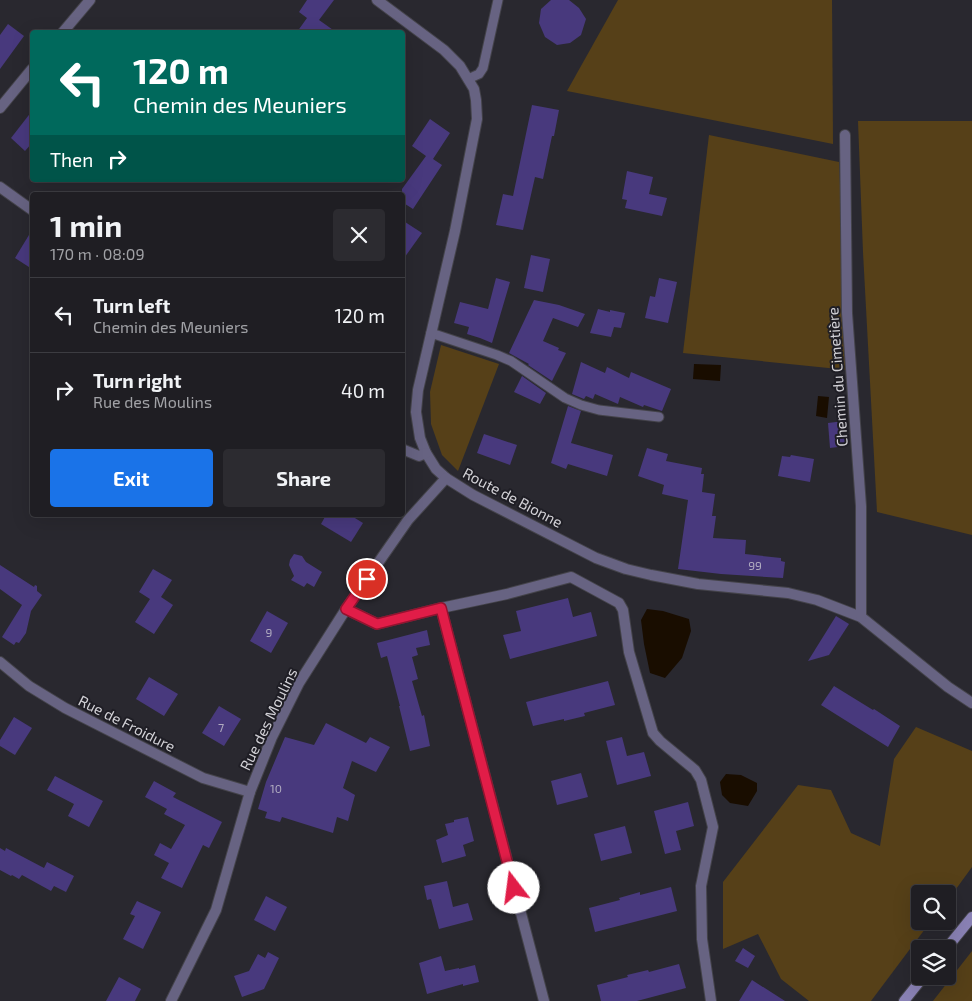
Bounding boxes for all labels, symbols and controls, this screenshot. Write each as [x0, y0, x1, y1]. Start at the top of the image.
text: 120 m [133, 49, 229, 91]
icon: left [50, 50, 115, 115]
text: Chemin des Meuniers [133, 91, 347, 117]
icon: right [103, 145, 131, 173]
text: Then [50, 148, 93, 171]
text: 1 min [50, 207, 122, 243]
button: close [333, 209, 385, 261]
text: 170 m · 08:09 [50, 244, 145, 263]
text: Turn left [93, 294, 170, 317]
icon: left [50, 301, 78, 329]
text: 120 m [334, 304, 385, 327]
street label: Chemin du Cimetière [823, 307, 851, 447]
text: Chemin des Meuniers [93, 317, 248, 336]
text: Turn right [93, 369, 181, 392]
icon: right [50, 376, 78, 404]
text: 40 m [341, 379, 385, 402]
text: Rue des Moulins [93, 392, 212, 411]
button: Exit [50, 449, 213, 507]
button: Share [223, 449, 385, 507]
street label: Route de Bionne [460, 463, 566, 531]
pin [346, 558, 388, 600]
house number: 99 [748, 558, 762, 572]
icon: arrive [353, 565, 381, 593]
house number: 9 [266, 625, 273, 639]
street label: Rue des Moulins [235, 665, 301, 773]
street label: Rue de Froidure [76, 691, 178, 755]
house number: 7 [218, 720, 224, 734]
house number: 10 [270, 781, 282, 795]
position arrow [487, 861, 539, 913]
map controls [911, 885, 956, 985]
button: search [911, 885, 956, 930]
button: layers [911, 940, 956, 985]

